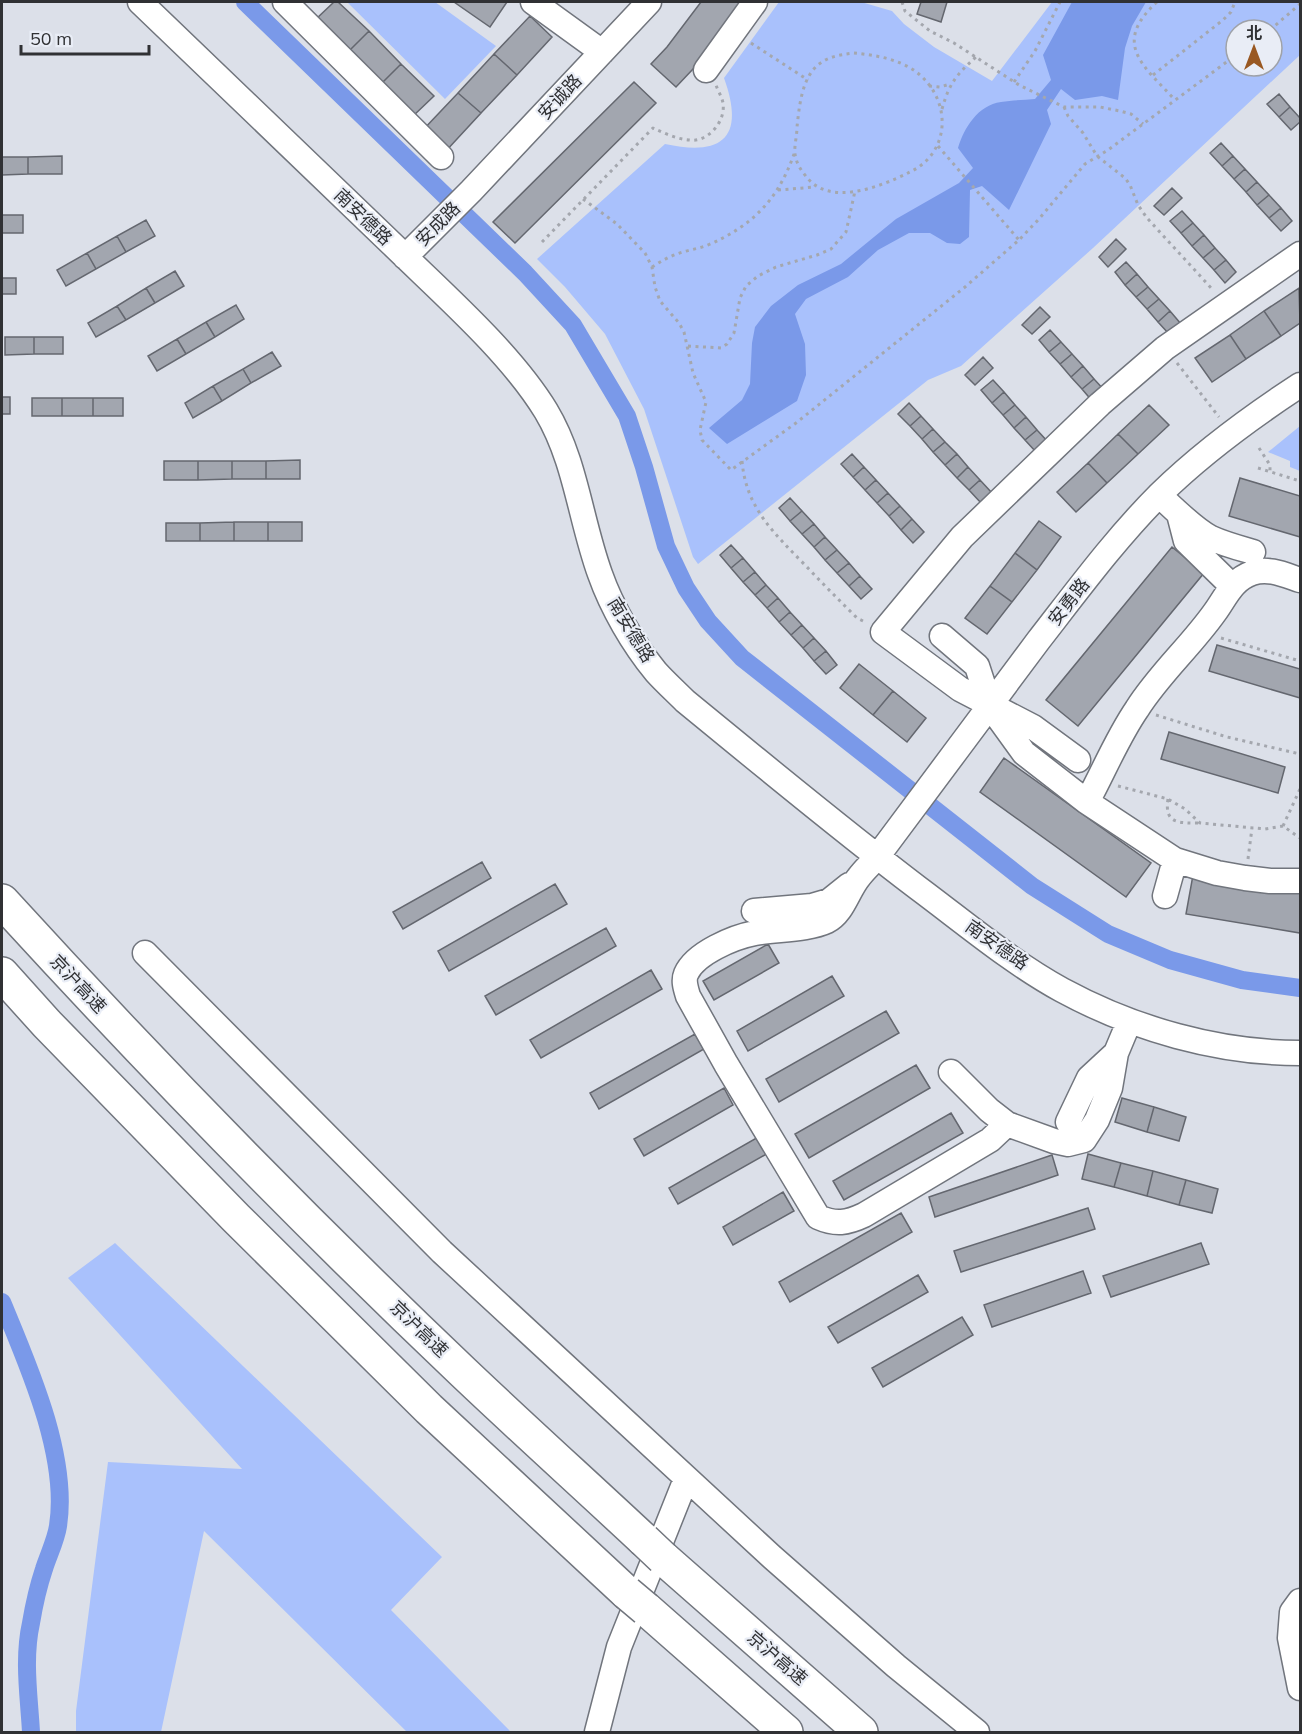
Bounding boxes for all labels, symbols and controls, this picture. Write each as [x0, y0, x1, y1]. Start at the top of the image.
scale bar [21, 18, 148, 56]
north arrow [1224, 18, 1284, 78]
text: 北 [1246, 23, 1262, 43]
text: 50 m [30, 27, 72, 50]
street label: 安诚路 [533, 69, 586, 124]
street label: 南安德路 [329, 183, 397, 250]
street label: 安成路 [410, 196, 465, 251]
street label: 安勇路 [1043, 573, 1094, 630]
street label: 南安德路 [603, 593, 660, 667]
street label: 南安德路 [961, 915, 1033, 975]
street label: 京沪高速 [45, 949, 111, 1018]
street label: 京沪高速 [385, 1295, 453, 1362]
street label: 京沪高速 [743, 1625, 812, 1690]

